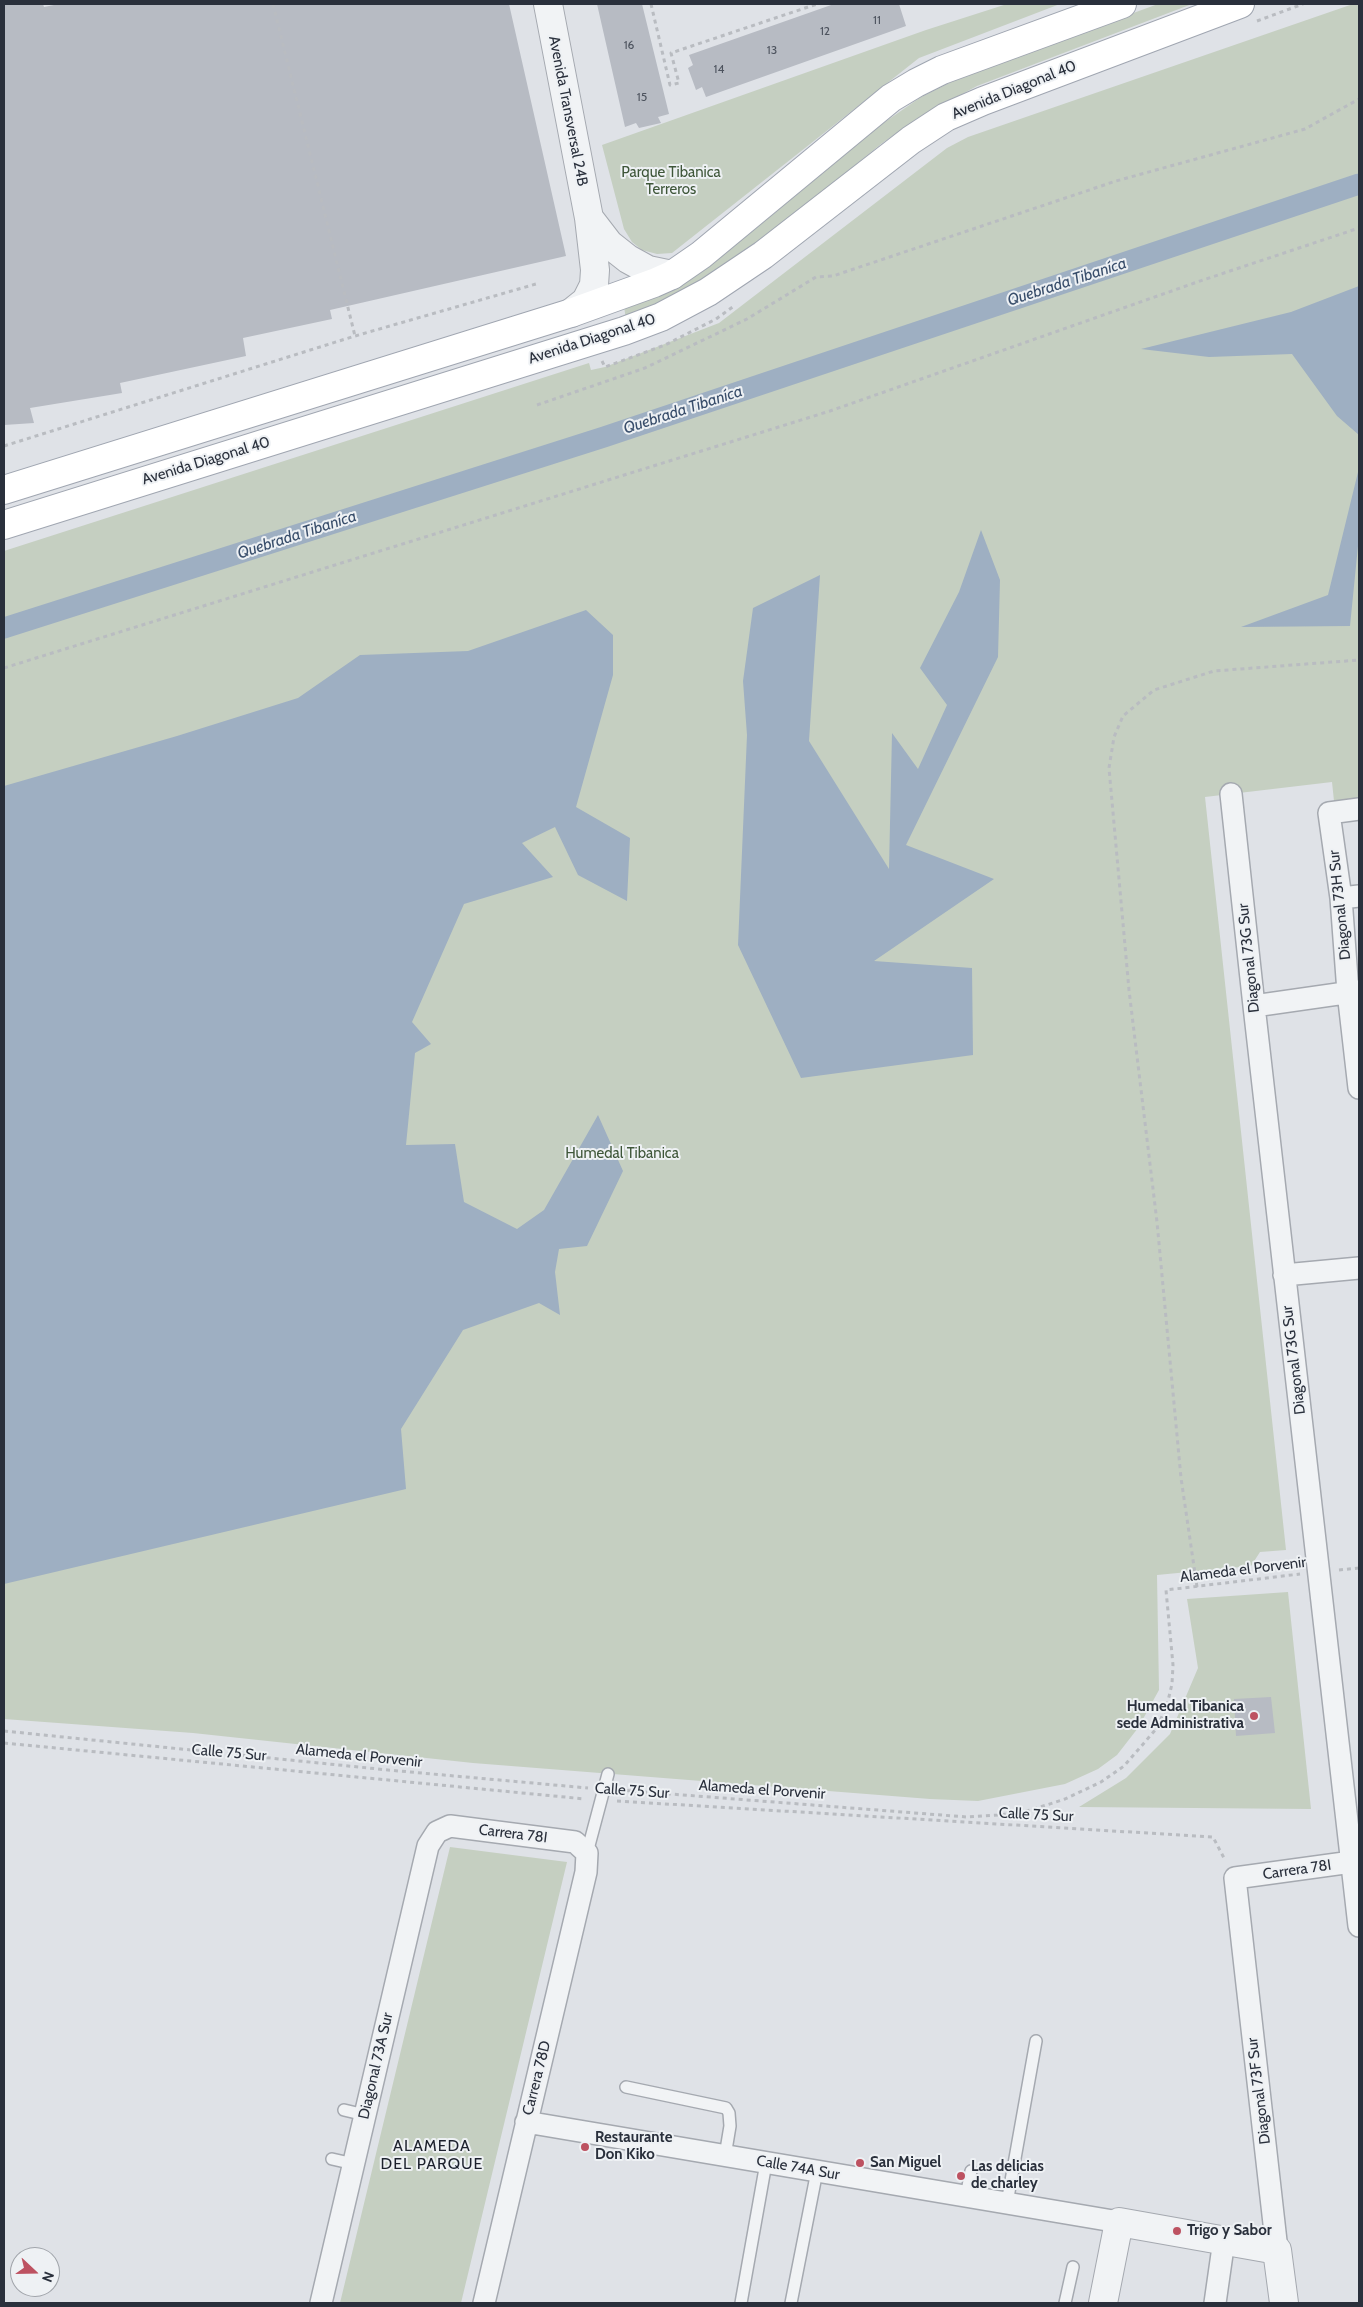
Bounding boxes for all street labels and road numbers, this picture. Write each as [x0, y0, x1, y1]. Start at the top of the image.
street label: Avenida Transversal 24B [545, 34, 591, 188]
street label: Avenida Diagonal 40 [949, 57, 1079, 123]
street label: Avenida Diagonal 40 [526, 310, 658, 368]
street label: Avenida Diagonal 40 [140, 433, 272, 489]
street label: Diagonal 73H Sur [1325, 849, 1355, 961]
street label: Diagonal 73G Sur [1234, 902, 1264, 1014]
street label: Diagonal 73G Sur [1278, 1304, 1310, 1416]
street label: Alameda el Porvenir [1179, 1553, 1307, 1587]
street label: Alameda el Porvenir [295, 1740, 423, 1772]
street label: Calle 75 Sur [191, 1741, 267, 1765]
street label: Alameda el Porvenir [698, 1777, 826, 1803]
street label: Calle 75 Sur [594, 1779, 670, 1803]
street label: Calle 75 Sur [998, 1804, 1074, 1826]
street label: Carrera 78I [478, 1821, 548, 1847]
street label: Carrera 78I [1262, 1856, 1332, 1884]
street label: Diagonal 73A Sur [355, 2011, 397, 2121]
street label: Diagonal 73F Sur [1244, 2037, 1274, 2145]
street label: Carrera 78D [519, 2039, 555, 2117]
street label: Calle 74A Sur [755, 2152, 841, 2184]

